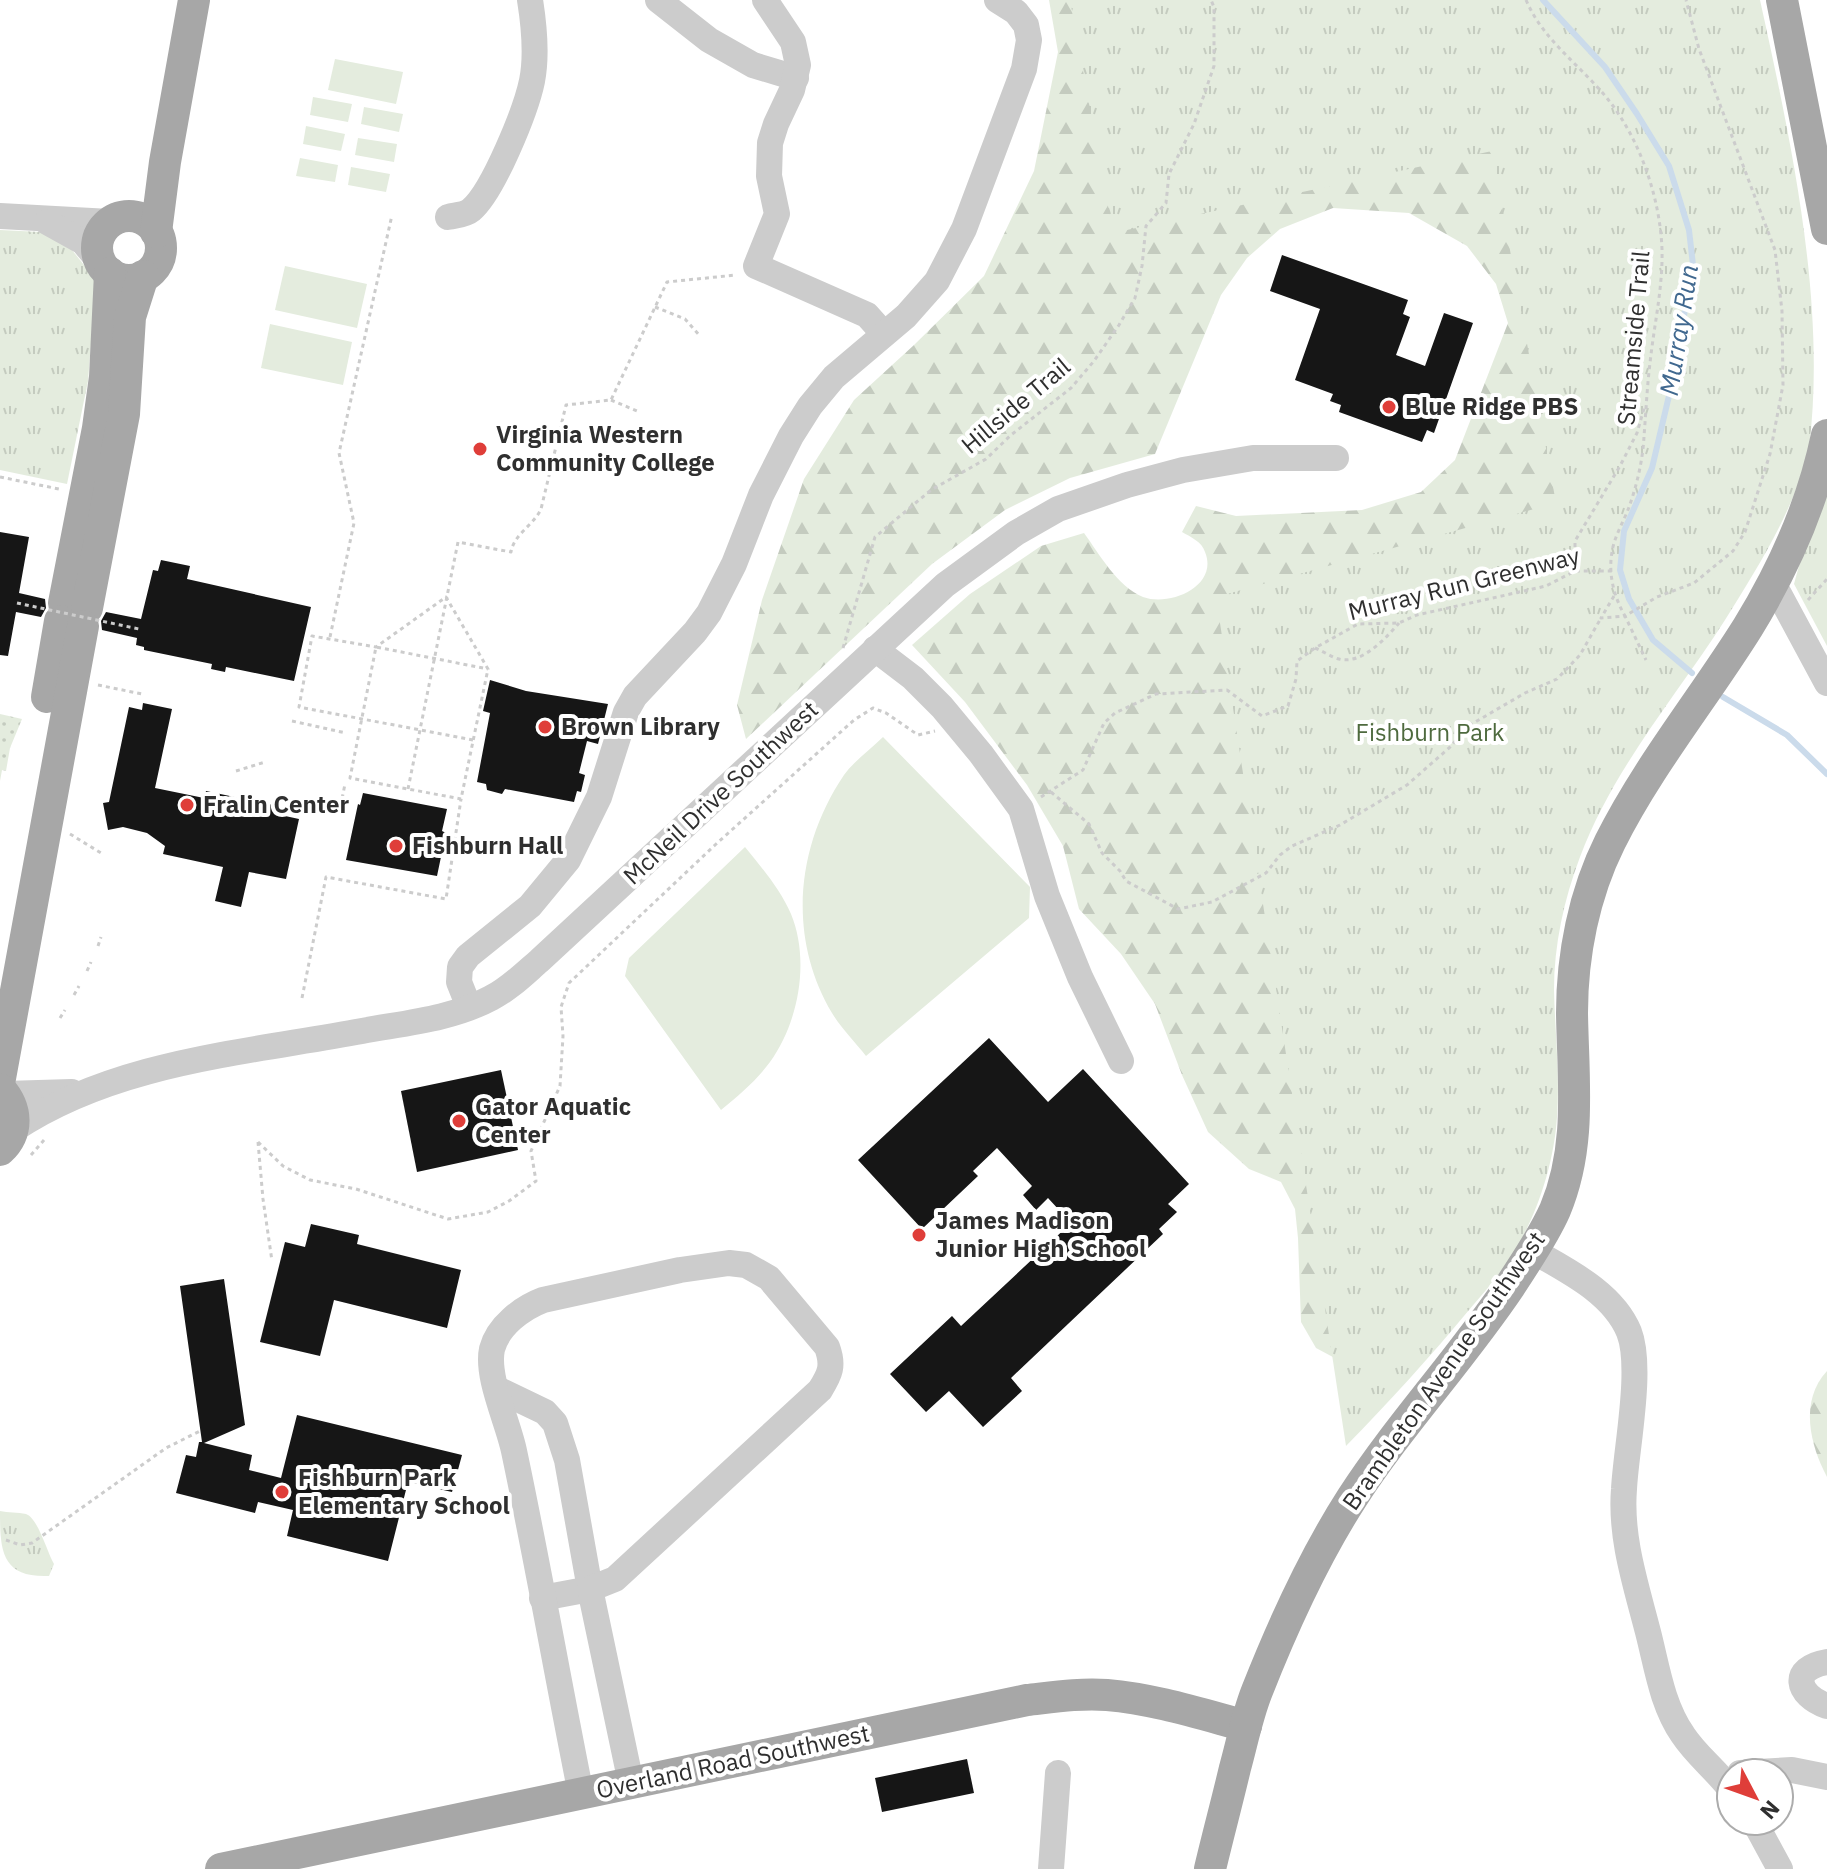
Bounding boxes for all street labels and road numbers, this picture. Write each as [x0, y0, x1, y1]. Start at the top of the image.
street label: Streamside Trail [1609, 249, 1657, 427]
street label: Hillside Trail [954, 350, 1077, 460]
street label: Murray Run Greenway [1345, 539, 1583, 627]
street label: McNeil Drive Southwest [616, 693, 825, 891]
street label: Brambleton Avenue Southwest [1335, 1225, 1552, 1516]
street label: Overland Road Southwest [593, 1716, 872, 1806]

